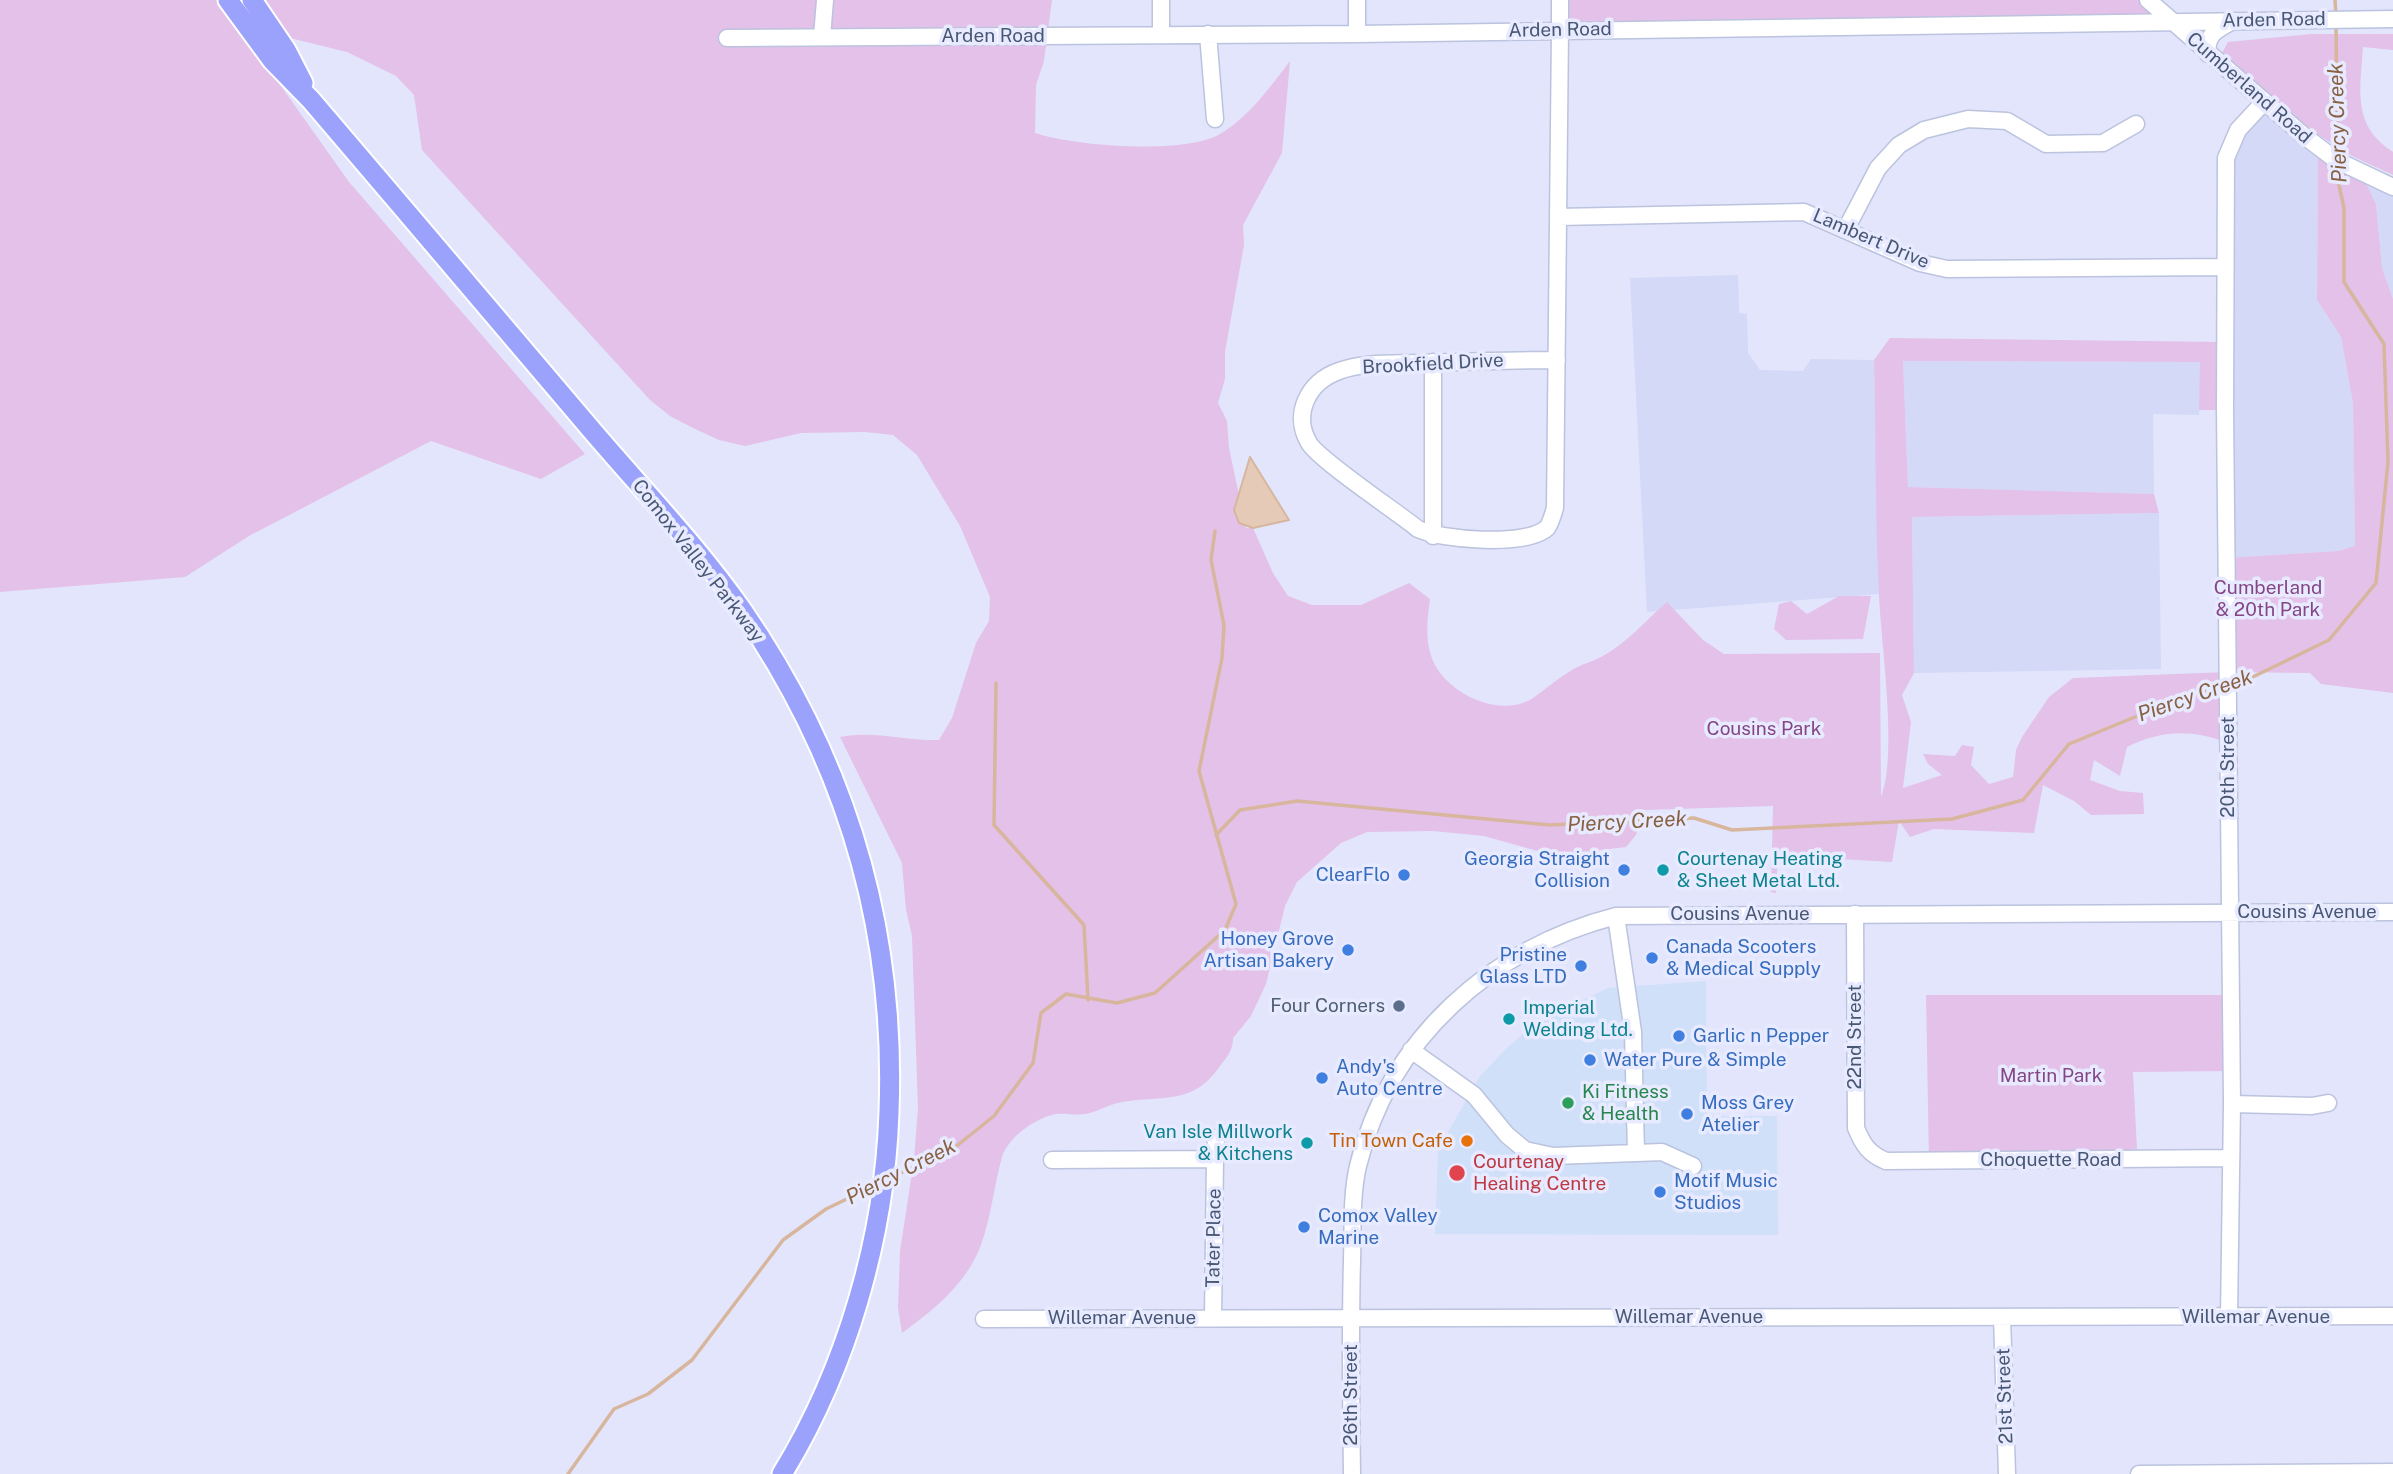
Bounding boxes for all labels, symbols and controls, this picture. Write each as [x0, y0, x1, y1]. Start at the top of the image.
street label: Arden Road [2222, 8, 2326, 32]
street label: Arden Road [1508, 18, 1612, 42]
street label: Arden Road [941, 25, 1045, 47]
street label: Cumberland Road [2182, 27, 2316, 149]
water label: Piercy Creek [2323, 63, 2353, 183]
street label: Lambert Drive [1809, 204, 1933, 274]
street label: Brookfield Drive [1362, 349, 1504, 379]
street label: Comox Valley Parkway [627, 475, 769, 647]
park label: Cumberland & 20th Park [2214, 577, 2322, 621]
water label: Piercy Creek [2134, 665, 2256, 727]
street label: 20th Street [2217, 716, 2239, 818]
park label: Cousins Park [1707, 718, 1821, 740]
water label: Piercy Creek [1567, 806, 1687, 838]
place label: Georgia Straight Collision [1464, 848, 1610, 892]
place label: Courtenay Heating & Sheet Metal Ltd. [1677, 848, 1843, 892]
marker: Georgia Straight Collision [1616, 862, 1632, 878]
marker: Courtenay Heating & Sheet Metal Ltd. [1655, 862, 1671, 878]
place label: ClearFlo [1316, 864, 1390, 886]
marker: ClearFlo [1396, 867, 1412, 883]
street label: Cousins Avenue [2237, 901, 2377, 923]
street label: Cousins Avenue [1670, 903, 1810, 925]
place label: Honey Grove Artisan Bakery [1203, 928, 1334, 972]
place label: Canada Scooters & Medical Supply [1666, 936, 1821, 980]
marker: Honey Grove Artisan Bakery [1340, 942, 1356, 958]
place label: Pristine Glass LTD [1480, 944, 1567, 988]
marker: Canada Scooters & Medical Supply [1644, 950, 1660, 966]
marker: Pristine Glass LTD [1573, 958, 1589, 974]
street label: 22nd Street [1844, 984, 1866, 1090]
place label: Four Corners [1270, 995, 1385, 1017]
place label: Imperial Welding Ltd. [1523, 997, 1633, 1041]
marker: Four Corners [1391, 998, 1407, 1014]
marker: Imperial Welding Ltd. [1501, 1011, 1517, 1027]
place label: Garlic n Pepper [1693, 1025, 1829, 1047]
marker: Garlic n Pepper [1671, 1028, 1687, 1044]
place label: Water Pure & Simple [1604, 1049, 1787, 1071]
marker: Water Pure & Simple [1582, 1052, 1598, 1068]
place label: Andy's Auto Centre [1336, 1056, 1443, 1100]
park label: Martin Park [2000, 1065, 2102, 1087]
marker: Andy's Auto Centre [1314, 1070, 1330, 1086]
place label: Ki Fitness & Health [1582, 1081, 1669, 1125]
place label: Moss Grey Atelier [1701, 1092, 1794, 1136]
marker: Ki Fitness & Health [1560, 1095, 1576, 1111]
marker: Moss Grey Atelier [1679, 1106, 1695, 1122]
place label: Van Isle Millwork & Kitchens [1143, 1121, 1293, 1165]
place label: Tin Town Cafe [1329, 1130, 1453, 1152]
marker: Tin Town Cafe [1459, 1133, 1475, 1149]
water label: Piercy Creek [842, 1134, 960, 1210]
marker: Van Isle Millwork & Kitchens [1299, 1135, 1315, 1151]
street label: Choquette Road [1980, 1149, 2122, 1171]
place label: Courtenay Healing Centre [1473, 1151, 1606, 1195]
marker: Courtenay Healing Centre [1447, 1163, 1467, 1183]
place label: Motif Music Studios [1674, 1170, 1778, 1214]
marker: Motif Music Studios [1652, 1184, 1668, 1200]
street label: Tater Place [1202, 1188, 1226, 1288]
place label: Comox Valley Marine [1318, 1205, 1438, 1249]
marker: Comox Valley Marine [1296, 1219, 1312, 1235]
street label: Willemar Avenue [1615, 1306, 1763, 1328]
street label: Willemar Avenue [2182, 1306, 2330, 1328]
street label: Willemar Avenue [1048, 1307, 1196, 1329]
street label: 26th Street [1340, 1344, 1362, 1446]
street label: 21st Street [1992, 1348, 2018, 1444]

